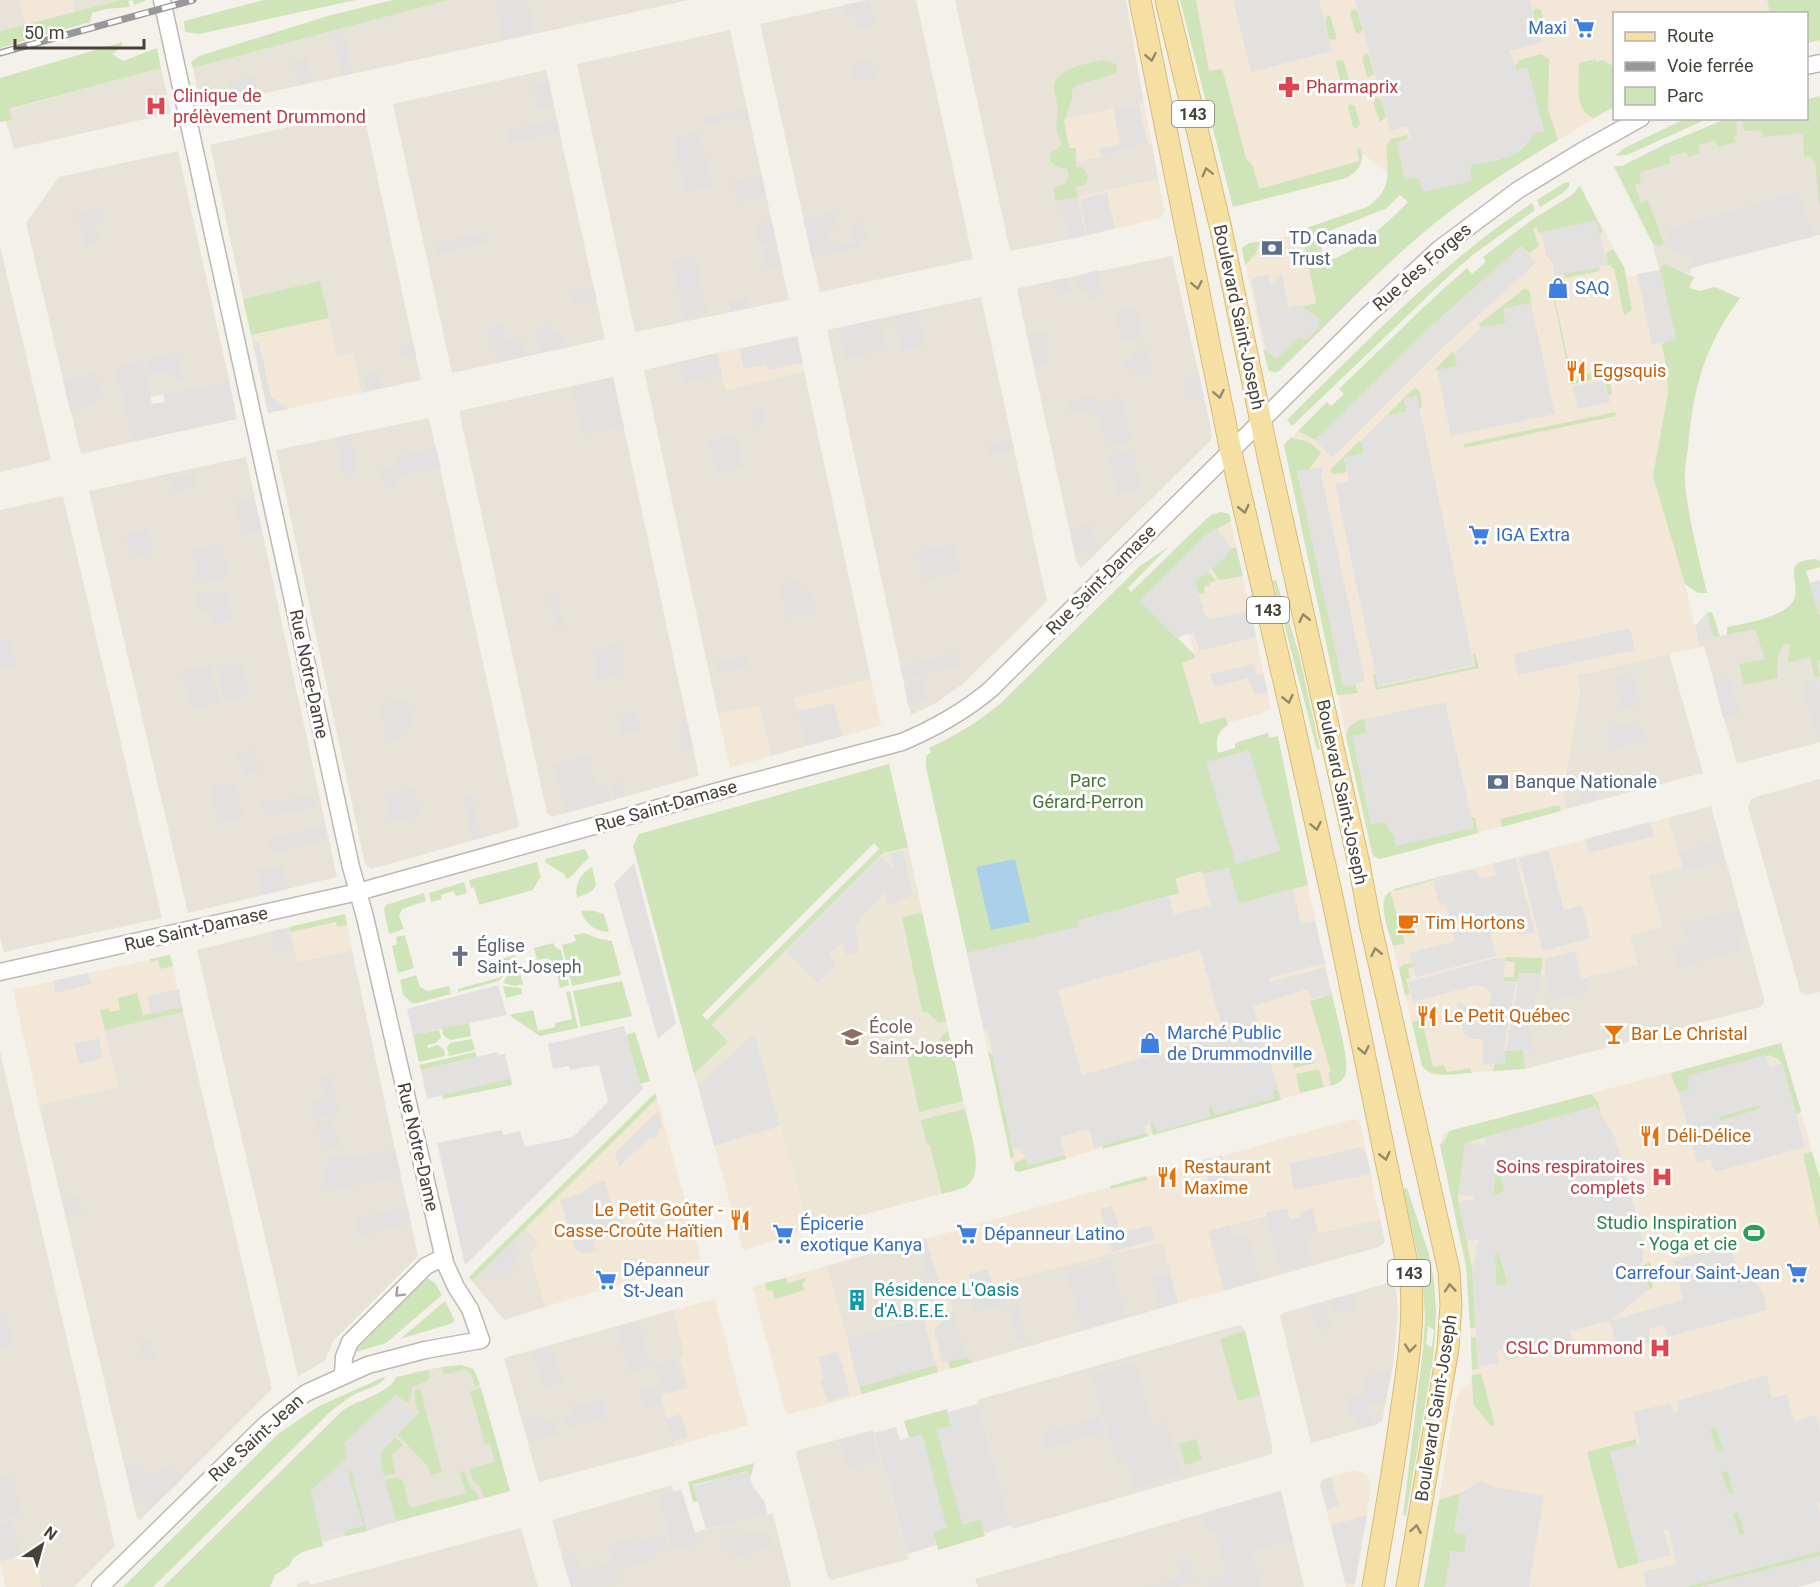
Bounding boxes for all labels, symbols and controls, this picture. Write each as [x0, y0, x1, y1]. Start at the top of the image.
scale bar [15, 12, 144, 50]
legend [1613, 12, 1808, 120]
supermarket icon: Maxi [1572, 16, 1596, 40]
place label: Maxi [1528, 17, 1567, 38]
text: 50 m [24, 22, 64, 43]
text: Route [1667, 25, 1714, 46]
one-way arrow [1144, 52, 1157, 62]
text: Voie ferrée [1667, 55, 1753, 76]
pharmacy icon: Pharmaprix [1277, 75, 1301, 99]
place label: Pharmaprix [1306, 76, 1398, 97]
place label: Clinique de prélèvement Drummond [173, 85, 366, 127]
text: Parc [1667, 85, 1703, 106]
hospital icon: Clinique de prélèvement Drummond [144, 94, 168, 118]
road number: 143 [1172, 101, 1214, 127]
one-way arrow [1202, 167, 1215, 177]
street label: Rue des Forges [1368, 218, 1475, 315]
street label: Boulevard Saint-Joseph [1210, 222, 1269, 411]
place label: TD Canada Trust [1289, 227, 1377, 269]
bank icon: TD Canada Trust [1260, 236, 1284, 260]
shop icon: SAQ [1546, 276, 1570, 300]
place label: SAQ [1575, 277, 1610, 298]
one-way arrow [1190, 280, 1203, 290]
restaurant icon: Eggsquis [1564, 359, 1588, 383]
place label: Eggsquis [1593, 360, 1666, 381]
one-way arrow [1212, 389, 1225, 399]
one-way arrow [1237, 503, 1250, 513]
street label: Rue Saint-Damase [1041, 520, 1160, 639]
supermarket icon: IGA Extra [1467, 523, 1491, 547]
place label: IGA Extra [1496, 524, 1570, 545]
road number: 143 [1247, 597, 1289, 623]
street label: Rue Notre-Dame [286, 607, 333, 740]
one-way arrow [1298, 613, 1311, 623]
one-way arrow [1281, 693, 1294, 703]
street label: Boulevard Saint-Joseph [1313, 697, 1372, 886]
park label: Parc Gérard-Perron [1032, 770, 1144, 812]
bank icon: Banque Nationale [1486, 770, 1510, 794]
place label: Banque Nationale [1515, 771, 1657, 792]
street label: Rue Saint-Damase [592, 775, 739, 836]
one-way arrow [1309, 821, 1322, 831]
street label: Rue Saint-Damase [122, 902, 270, 955]
cafe icon: Tim Hortons [1396, 911, 1420, 935]
place label: Tim Hortons [1425, 912, 1525, 933]
place label: Église Saint-Joseph [477, 935, 582, 977]
church icon: Église Saint-Joseph [448, 944, 472, 968]
one-way arrow [1371, 947, 1384, 957]
restaurant icon: Le Petit Québec [1415, 1004, 1439, 1028]
place label: Le Petit Québec [1444, 1005, 1570, 1026]
place label: École Saint-Joseph [869, 1016, 974, 1058]
place label: Marché Public de Drummodnville [1167, 1022, 1312, 1064]
bar icon: Bar Le Christal [1602, 1022, 1626, 1046]
place label: Bar Le Christal [1631, 1023, 1748, 1044]
school or university icon: École Saint-Joseph [840, 1025, 864, 1049]
shop icon: Marché Public de Drummodnville [1138, 1031, 1162, 1055]
one-way arrow [1357, 1045, 1370, 1055]
street label: Rue Notre-Dame [393, 1081, 443, 1213]
restaurant icon: Déli-Délice [1638, 1124, 1662, 1148]
place label: Déli-Délice [1667, 1125, 1751, 1146]
one-way arrow [1377, 1151, 1390, 1161]
place label: Restaurant Maxime [1184, 1156, 1271, 1198]
place label: Soins respiratoires complets [1496, 1156, 1645, 1198]
restaurant icon: Restaurant Maxime [1155, 1165, 1179, 1189]
hospital icon: Soins respiratoires complets [1650, 1165, 1674, 1189]
place label: Le Petit Goûter - Casse-Croûte Haïtien [554, 1199, 723, 1241]
restaurant icon: Le Petit Goûter - Casse-Croûte Haïtien [728, 1208, 752, 1232]
place label: Studio Inspiration - Yoga et cie [1597, 1212, 1737, 1254]
place label: Épicerie exotique Kanya [800, 1213, 922, 1255]
sports icon: Studio Inspiration - Yoga et cie [1742, 1221, 1766, 1245]
supermarket icon: Épicerie exotique Kanya [771, 1222, 795, 1246]
supermarket icon: Dépanneur Latino [955, 1222, 979, 1246]
place label: Dépanneur Latino [984, 1223, 1125, 1244]
place label: Dépanneur St-Jean [623, 1259, 710, 1301]
road number: 143 [1388, 1260, 1430, 1286]
supermarket icon: Carrefour Saint-Jean [1785, 1261, 1809, 1285]
place label: Carrefour Saint-Jean [1615, 1262, 1780, 1283]
supermarket icon: Dépanneur St-Jean [594, 1268, 618, 1292]
place label: Résidence L'Oasis d'A.B.E.E. [874, 1279, 1019, 1321]
one-way arrow [1444, 1284, 1457, 1293]
one-way arrow [395, 1285, 406, 1296]
building icon: Résidence L'Oasis d'A.B.E.E. [845, 1288, 869, 1312]
street label: Boulevard Saint-Joseph [1410, 1313, 1461, 1503]
hospital icon: CSLC Drummond [1648, 1336, 1672, 1360]
place label: CSLC Drummond [1506, 1337, 1643, 1358]
one-way arrow [1404, 1343, 1417, 1353]
street label: Rue Saint-Jean [204, 1390, 307, 1486]
north arrow [12, 1515, 72, 1575]
text: N [40, 1522, 61, 1544]
one-way arrow [1410, 1525, 1422, 1534]

